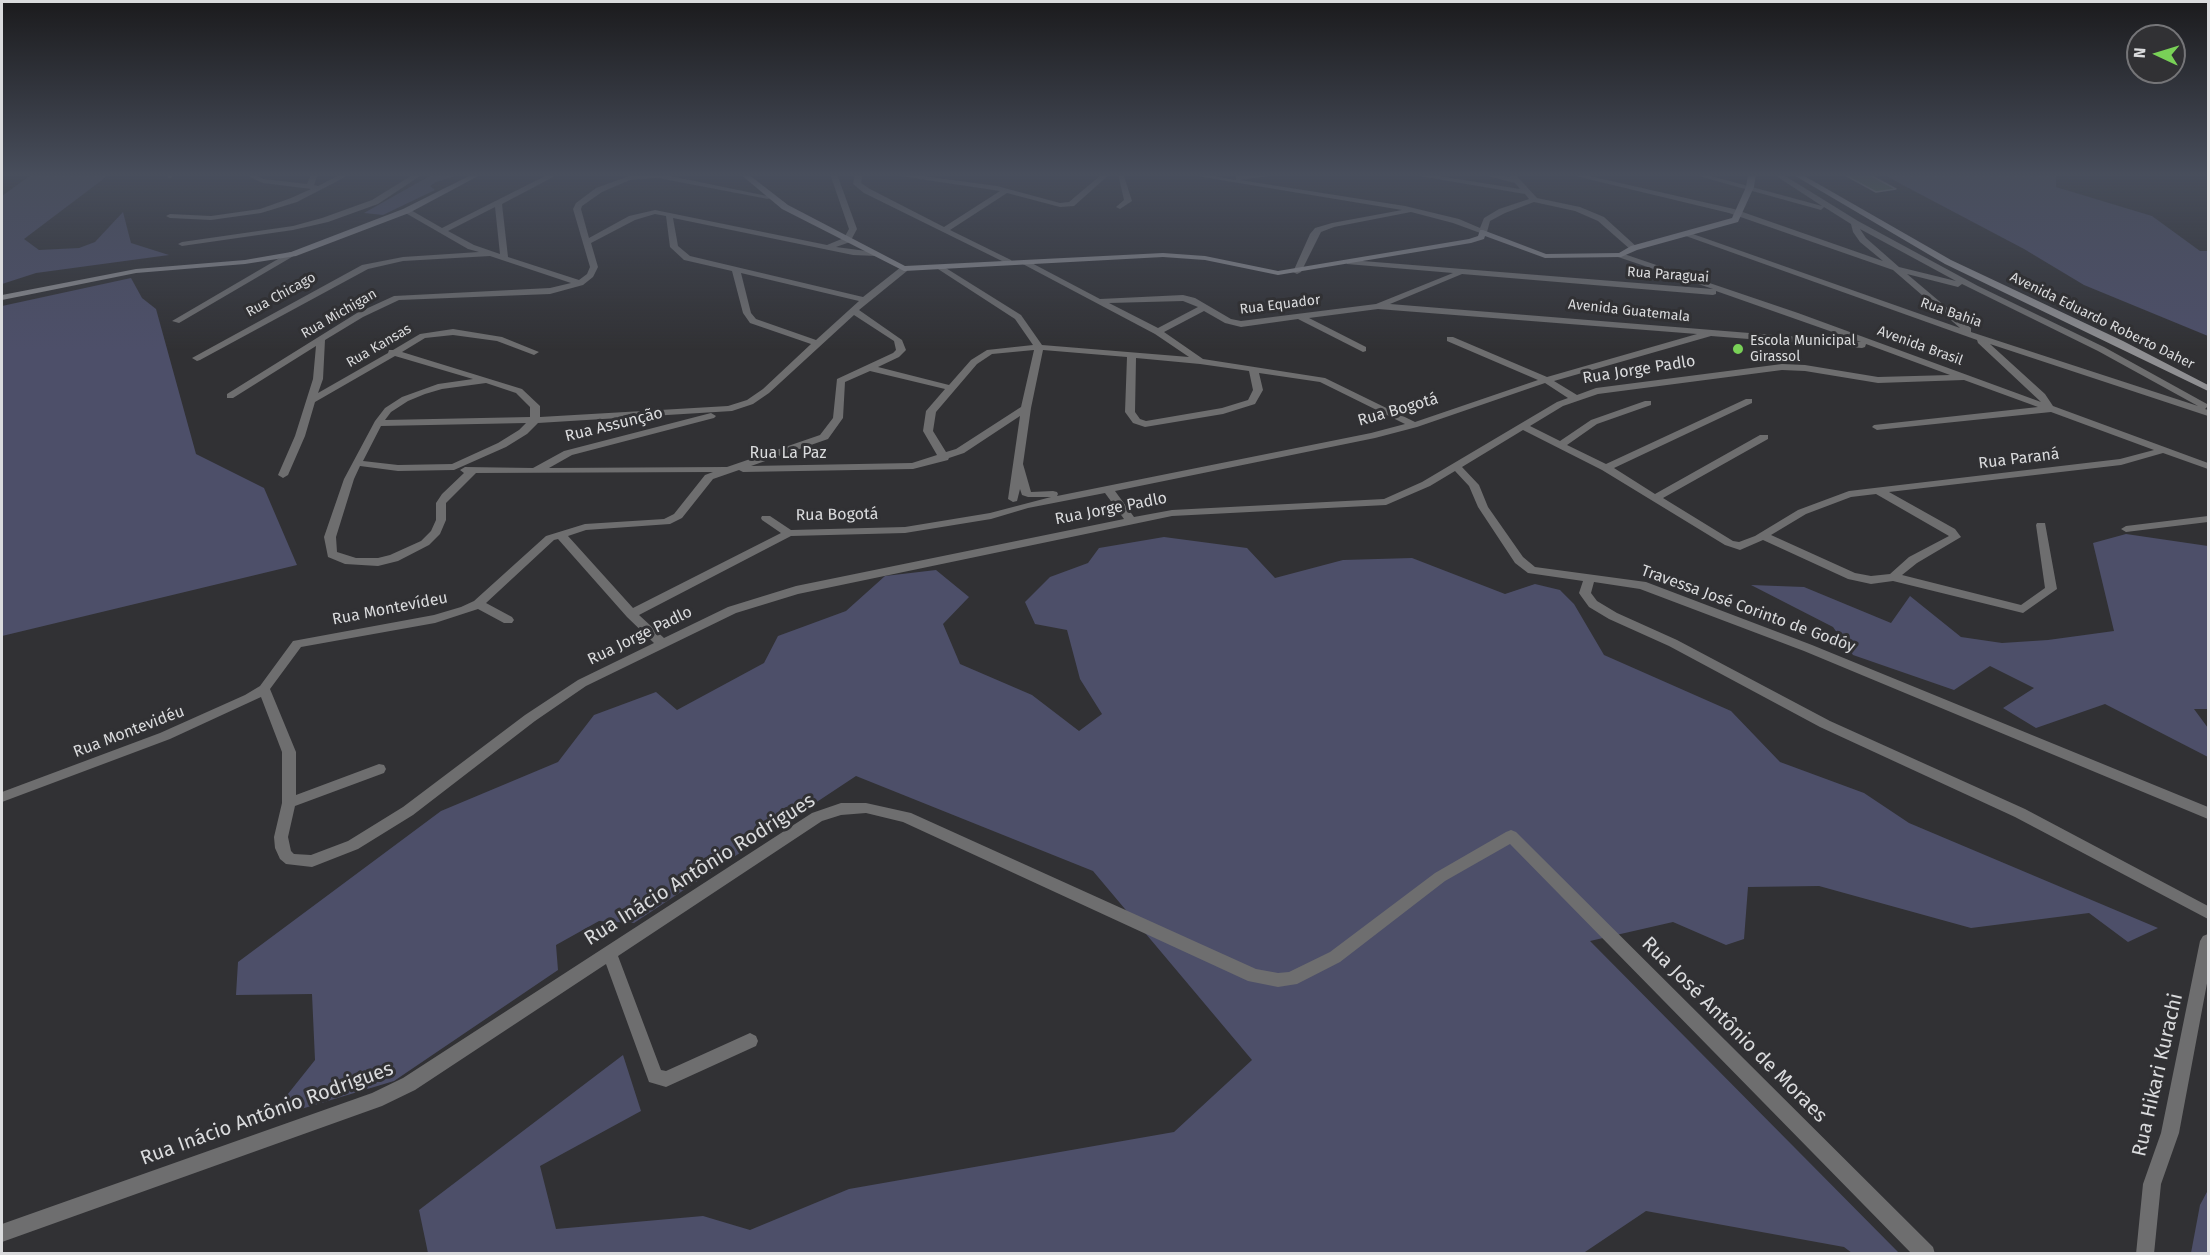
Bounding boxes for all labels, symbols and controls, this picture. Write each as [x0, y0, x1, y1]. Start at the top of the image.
north arrow [2126, 24, 2186, 84]
text: N [2130, 47, 2149, 59]
street label: Rua Paraguai [1626, 264, 1710, 286]
street label: Rua Chicago [243, 269, 319, 321]
street label: Avenida Eduardo Roberto Daher [2007, 269, 2197, 373]
street label: Rua Michigan [298, 286, 380, 342]
street label: Rua Equador [1239, 292, 1321, 318]
street label: Rua Bahia [1918, 295, 1984, 331]
street label: Avenida Guatemala [1567, 296, 1691, 326]
street label: Rua Kansas [343, 321, 415, 371]
street label: Avenida Brasil [1875, 323, 1965, 369]
place label: Escola Municipal Girassol [1750, 333, 1855, 366]
marker: Escola Municipal Girassol [1731, 342, 1745, 356]
street label: Rua Jorge Padlo [1581, 352, 1697, 388]
street label: Rua Bogotá [1356, 389, 1440, 431]
street label: Rua Assunção [563, 404, 665, 446]
street label: Rua La Paz [750, 444, 826, 464]
street label: Rua Paraná [1977, 445, 2061, 473]
street label: Rua Jorge Padlo [1053, 489, 1169, 529]
street label: Rua Bogotá [795, 505, 879, 525]
street label: Travessa José Corinto de Godóy [1638, 561, 1858, 657]
street label: Rua Montevídeu [331, 588, 449, 630]
street label: Rua Jorge Padlo [585, 602, 695, 670]
street label: Rua Montevidéu [71, 702, 187, 762]
street label: Rua Inácio Antônio Rodrigues [580, 789, 820, 951]
street label: Rua José Antônio de Moraes [1636, 932, 1832, 1128]
street label: Rua Hikari Kurachi [2128, 991, 2188, 1159]
street label: Rua Inácio Antônio Rodrigues [137, 1057, 397, 1171]

